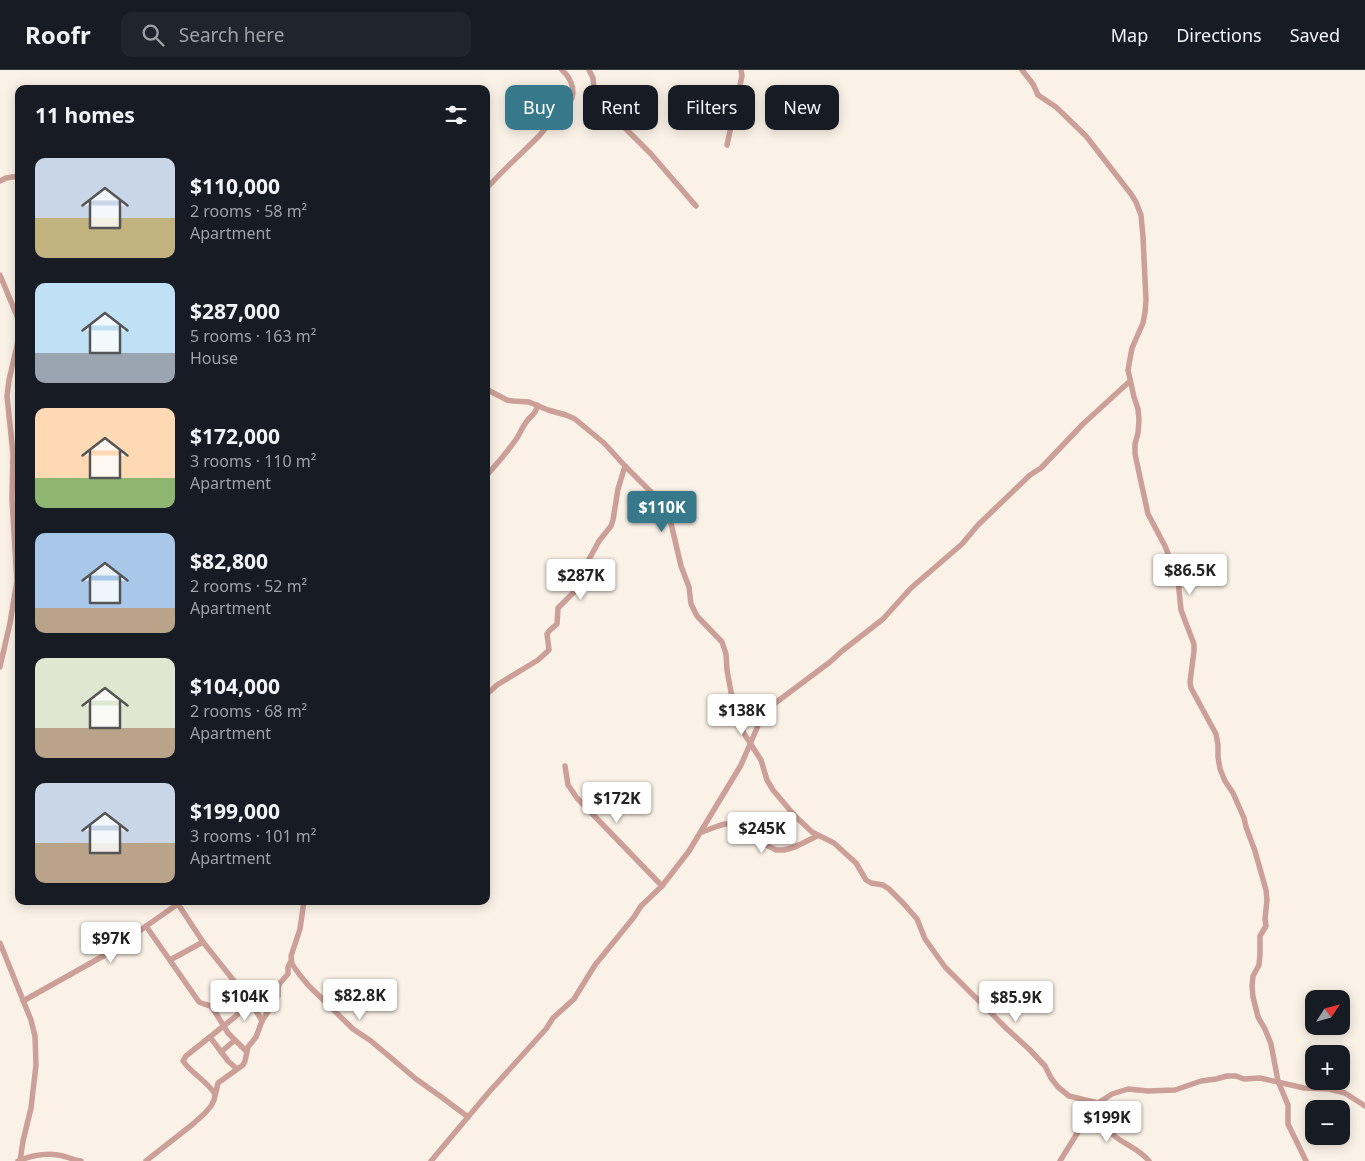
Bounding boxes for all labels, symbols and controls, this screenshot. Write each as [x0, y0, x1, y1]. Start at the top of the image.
search box [121, 12, 471, 57]
text: Roofr [25, 18, 91, 51]
icon: search [139, 21, 167, 49]
text: Search here [179, 22, 284, 48]
text: Map [1111, 23, 1148, 47]
text: Directions [1176, 23, 1262, 47]
text: Saved [1290, 23, 1340, 47]
chip: Buy [505, 85, 573, 130]
chip: Rent [583, 85, 658, 130]
chip: Filters [668, 85, 755, 130]
chip: New [765, 85, 839, 130]
text: 11 homes [35, 101, 135, 129]
icon: filters [442, 101, 470, 129]
text: $110,000 [190, 172, 280, 200]
icon: home [75, 178, 135, 238]
text: 2 rooms · 58 m² [190, 200, 307, 222]
text: Apartment [190, 222, 271, 244]
text: $287,000 [190, 297, 280, 325]
icon: home [75, 303, 135, 363]
text: 5 rooms · 163 m² [190, 325, 316, 347]
text: House [190, 347, 238, 369]
text: $172,000 [190, 422, 280, 450]
icon: home [75, 428, 135, 488]
text: 3 rooms · 110 m² [190, 450, 316, 472]
text: Apartment [190, 472, 271, 494]
pin: $110K [627, 490, 697, 533]
text: $110K [638, 496, 686, 518]
text: $82,800 [190, 547, 268, 575]
icon: home [75, 553, 135, 613]
pin: $86.5K [1149, 554, 1231, 596]
pin: $287K [546, 558, 616, 601]
text: $86.5K [1164, 559, 1216, 581]
text: $287K [557, 564, 605, 586]
text: 2 rooms · 52 m² [190, 575, 307, 597]
text: Apartment [190, 597, 271, 619]
text: $104,000 [190, 672, 280, 700]
icon: home [75, 678, 135, 738]
pin: $138K [707, 694, 777, 736]
text: $138K [718, 699, 766, 721]
text: 2 rooms · 68 m² [190, 700, 307, 722]
text: Apartment [190, 722, 271, 744]
pin: $172K [582, 782, 652, 824]
text: $172K [593, 787, 641, 809]
text: $199,000 [190, 797, 280, 825]
icon: home [75, 803, 135, 863]
pin: $245K [727, 812, 797, 854]
text: $245K [738, 817, 786, 839]
text: 3 rooms · 101 m² [190, 825, 316, 847]
text: Apartment [190, 847, 271, 869]
pin: $97K [81, 922, 141, 964]
text: $97K [92, 927, 130, 949]
pin: $82.8K [319, 978, 401, 1021]
pin: $104K [210, 980, 280, 1022]
pin: $85.9K [975, 980, 1057, 1023]
text: $82.8K [334, 984, 386, 1006]
text: $104K [221, 985, 269, 1007]
text: $85.9K [990, 986, 1042, 1008]
north arrow [1305, 990, 1350, 1035]
map controls [1305, 990, 1350, 1145]
button: + [1305, 1045, 1350, 1090]
pin: $199K [1072, 1100, 1142, 1143]
button: − [1305, 1100, 1350, 1145]
text: $199K [1083, 1106, 1131, 1128]

